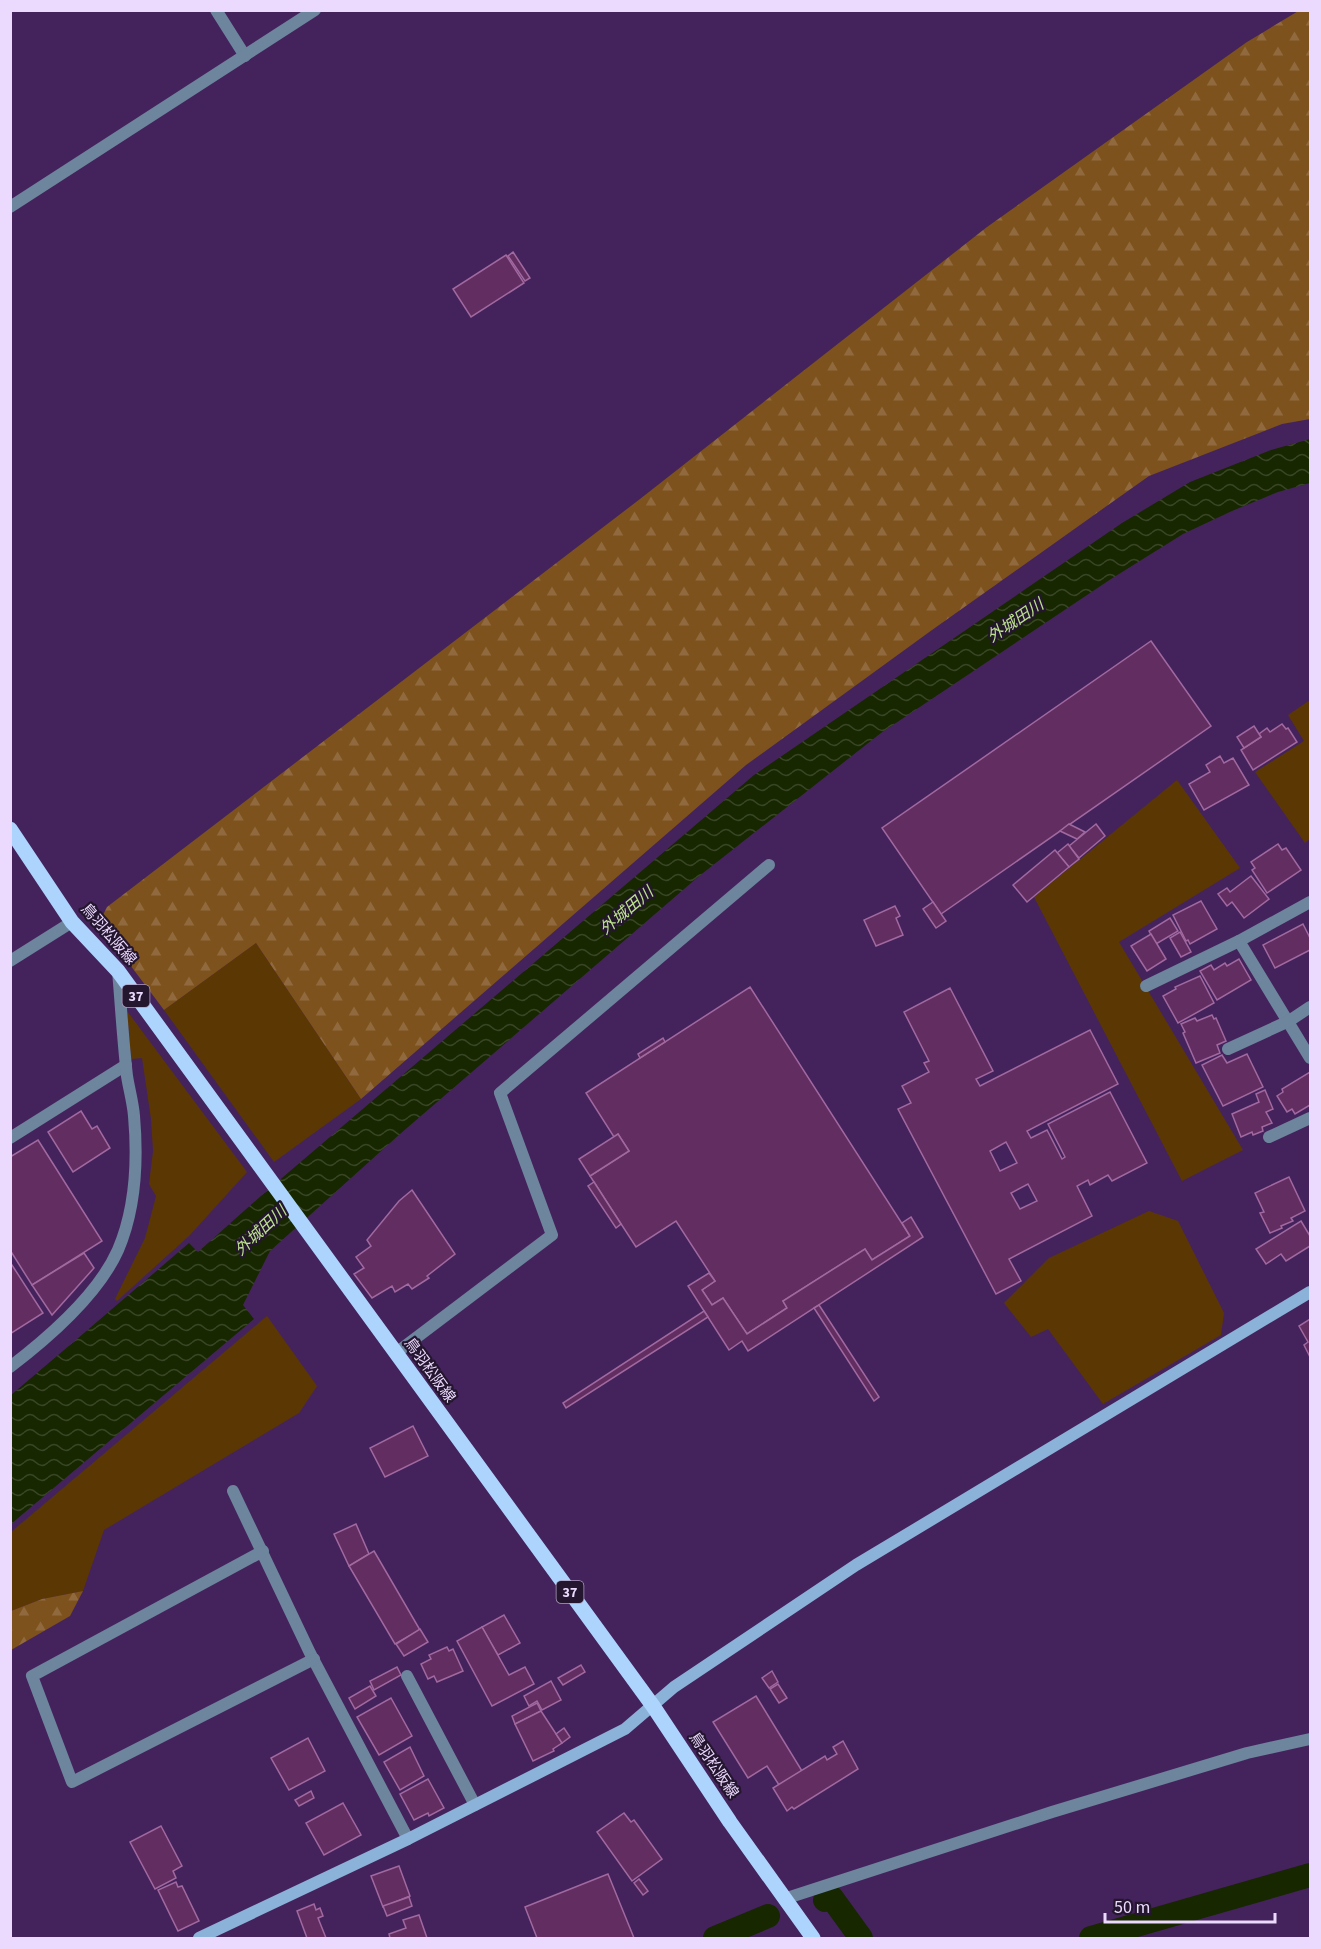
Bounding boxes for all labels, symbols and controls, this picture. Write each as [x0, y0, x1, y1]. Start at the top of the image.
water label: 外城田川 [983, 593, 1050, 648]
water label: 外城田川 [595, 880, 660, 940]
street label: 鳥羽松阪線 [76, 899, 141, 970]
road number: 37 [122, 985, 150, 1007]
water label: 外城田川 [230, 1200, 293, 1261]
street label: 鳥羽松阪線 [399, 1334, 460, 1407]
road number: 37 [556, 1581, 584, 1603]
street label: 鳥羽松阪線 [684, 1728, 743, 1802]
scale bar [1105, 1886, 1274, 1924]
text: 50 m [1114, 1895, 1150, 1920]

